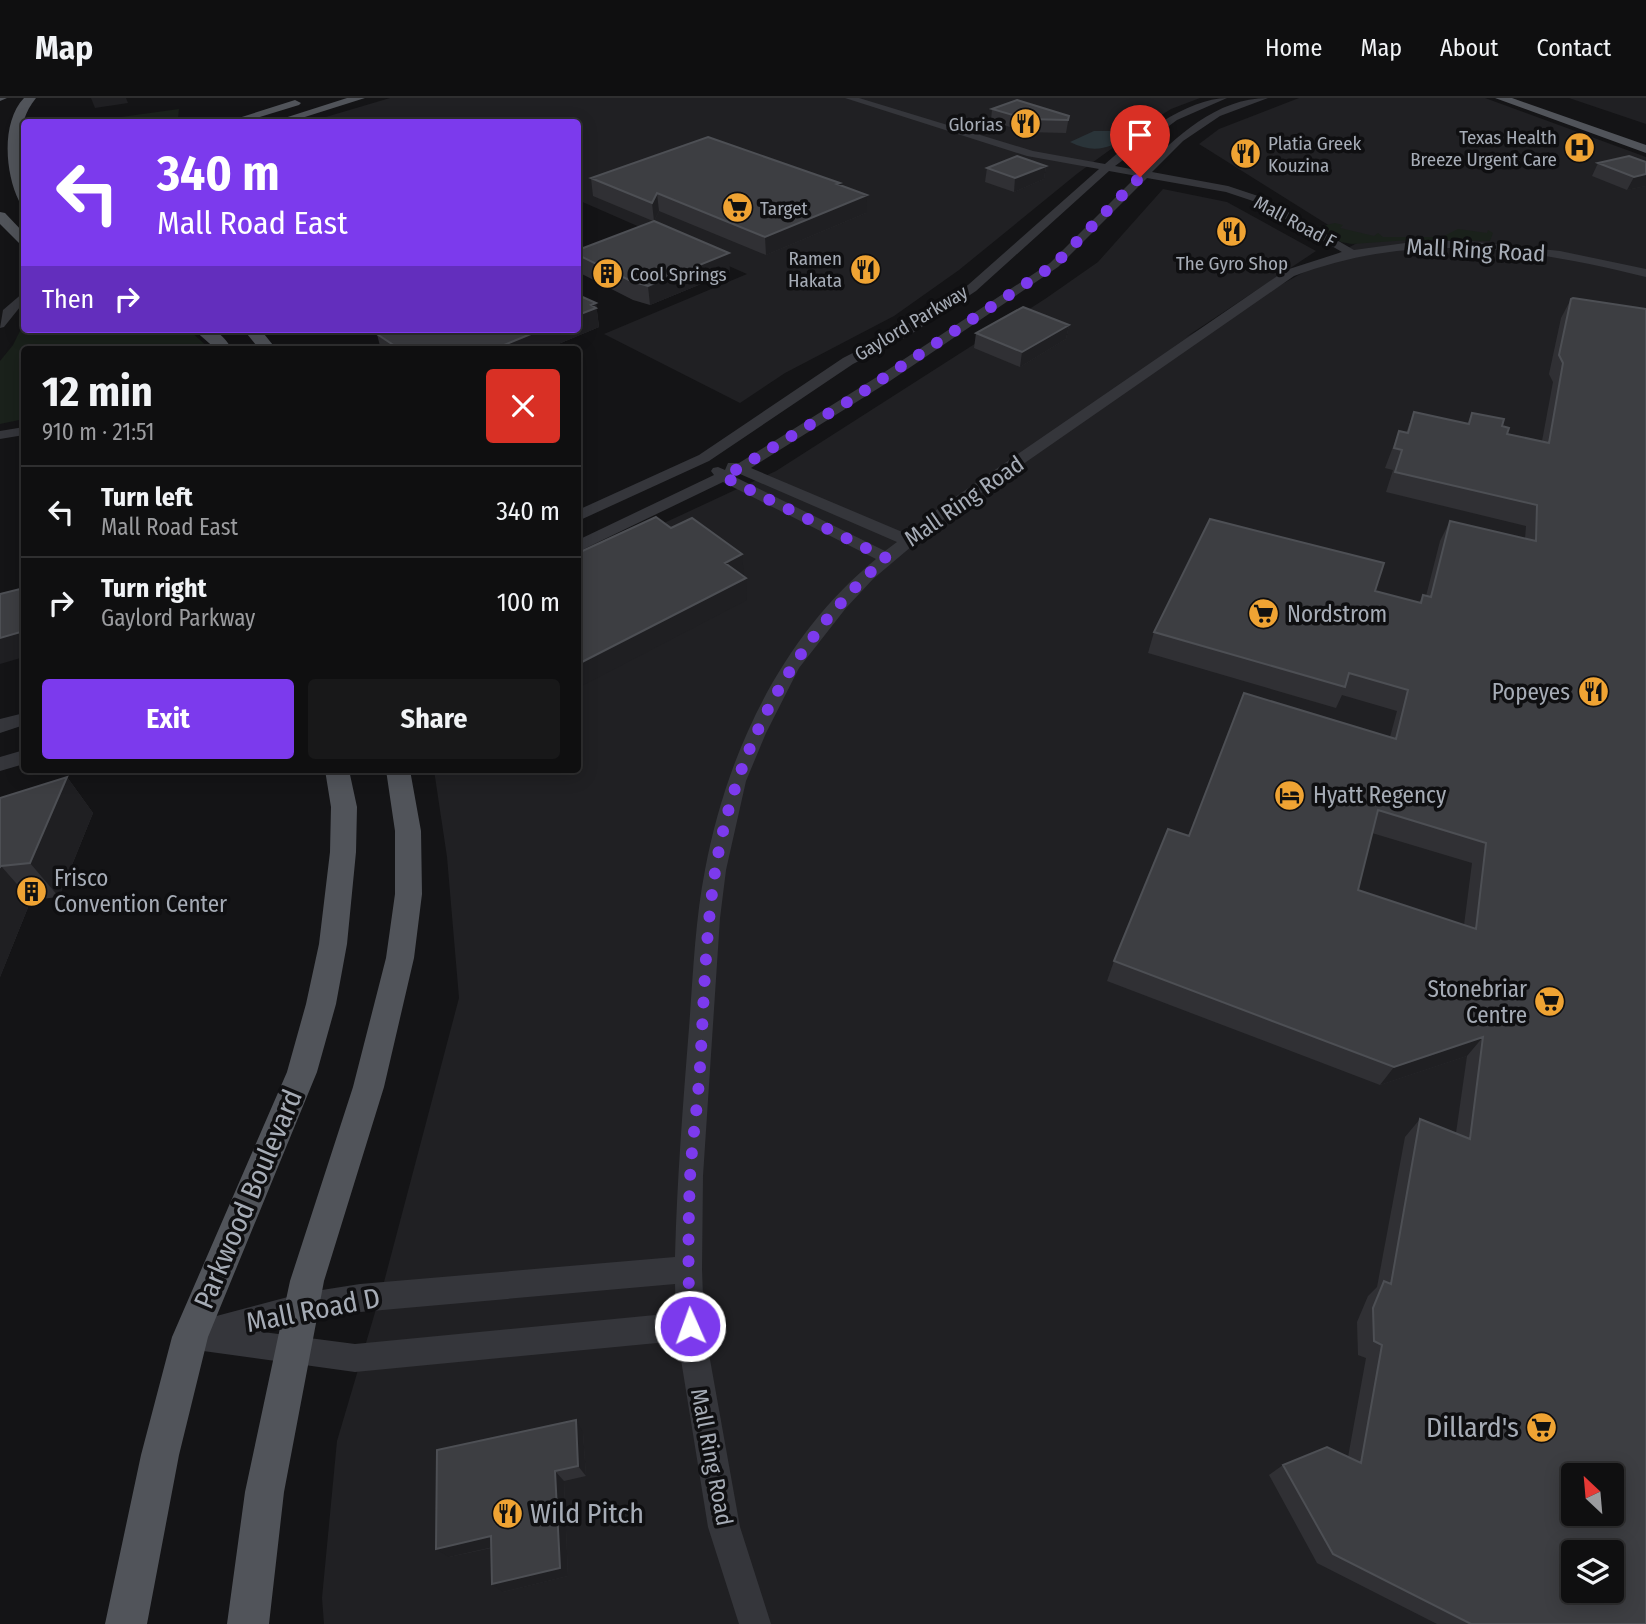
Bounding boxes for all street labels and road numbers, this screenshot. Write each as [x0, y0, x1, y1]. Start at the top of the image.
street label: Mall Road F [1250, 191, 1340, 253]
street label: Mall Ring Road [1406, 232, 1546, 268]
street label: Gaylord Parkway [850, 280, 972, 366]
street label: Mall Ring Road [899, 450, 1029, 552]
street label: Parkwood Boulevard [187, 1085, 309, 1313]
street label: Mall Road D [243, 1281, 383, 1339]
street label: Mall Ring Road [685, 1386, 739, 1528]

